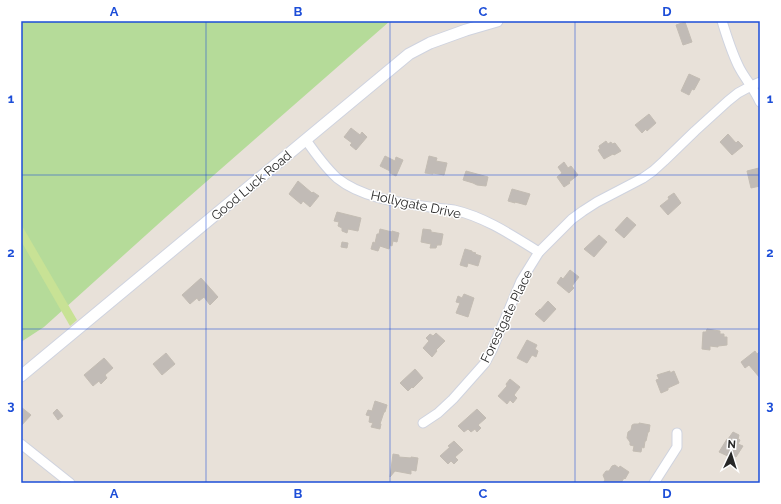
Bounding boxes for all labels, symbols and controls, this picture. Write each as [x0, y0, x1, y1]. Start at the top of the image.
text: A [110, 4, 119, 19]
text: B [294, 4, 303, 19]
text: C [479, 4, 488, 19]
text: D [662, 4, 672, 19]
text: 1 [8, 91, 15, 106]
text: 1 [767, 91, 774, 106]
street label: Good Luck Road [208, 148, 294, 223]
street label: Hollygate Drive [369, 188, 463, 221]
text: 2 [7, 245, 15, 260]
text: 2 [766, 245, 774, 260]
street label: Forestgate Place [478, 267, 536, 365]
text: 3 [7, 398, 15, 413]
text: 3 [766, 398, 774, 413]
north arrow [711, 434, 751, 474]
text: N [727, 438, 736, 451]
text: A [110, 486, 119, 501]
text: B [294, 486, 303, 501]
text: C [479, 486, 488, 501]
text: D [662, 486, 672, 501]

